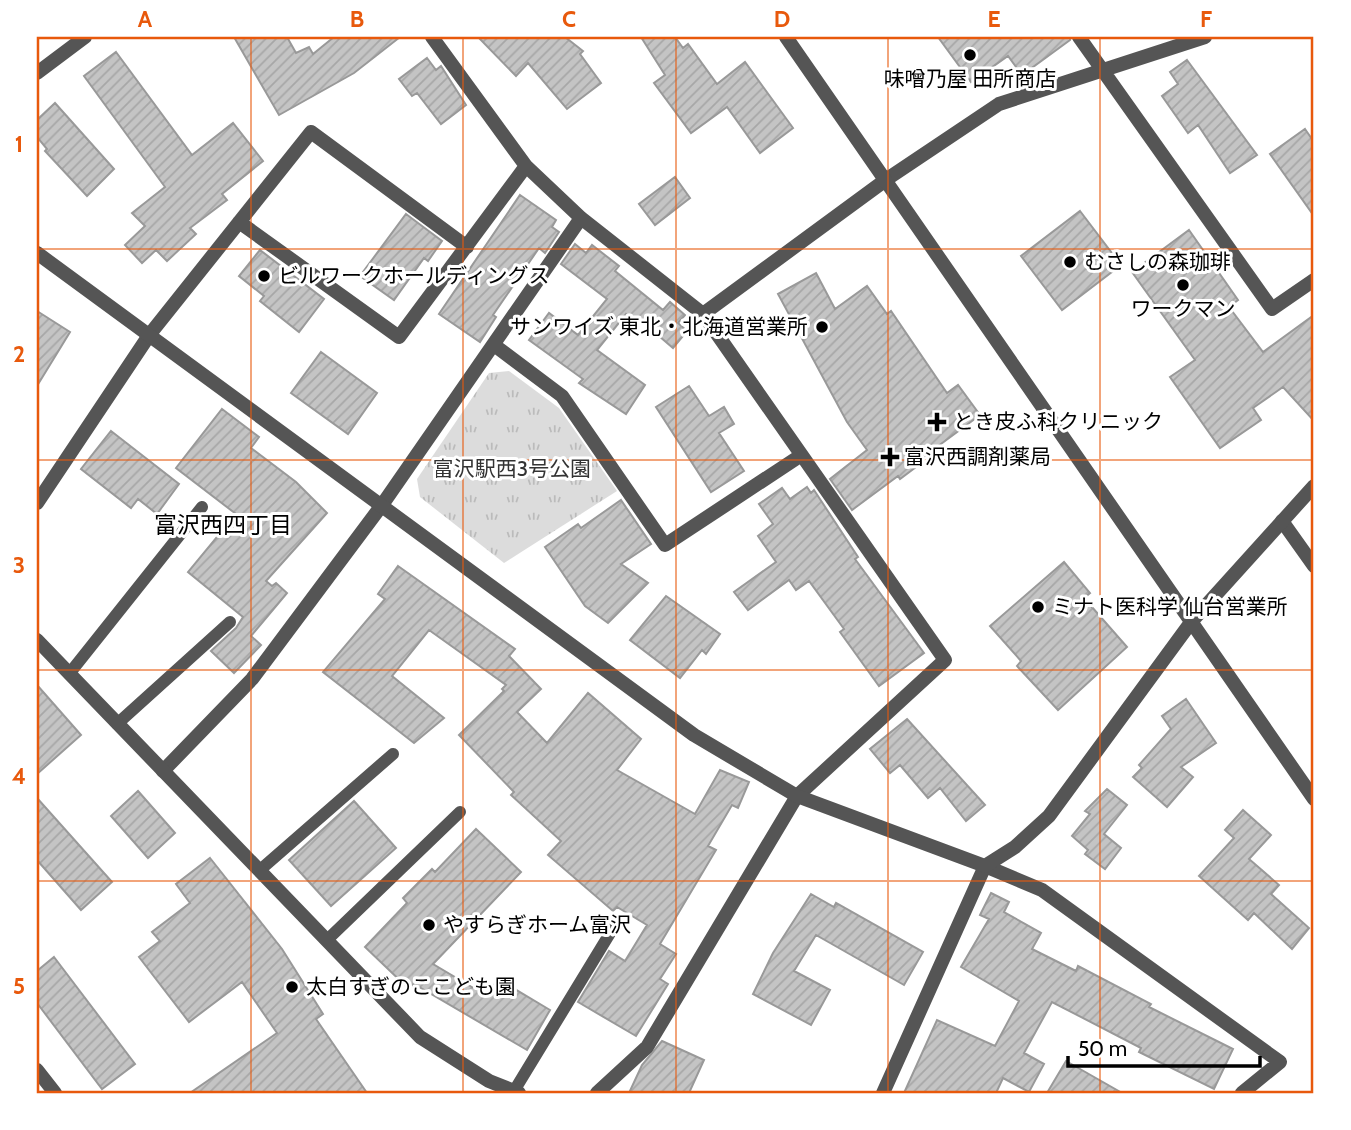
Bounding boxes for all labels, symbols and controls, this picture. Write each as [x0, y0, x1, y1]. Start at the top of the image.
text: A [138, 5, 153, 33]
text: B [350, 5, 364, 33]
text: C [562, 5, 576, 33]
text: D [774, 5, 790, 33]
text: E [987, 5, 1001, 33]
text: F [1200, 5, 1212, 33]
marker: 味噌乃屋 田所商店 [962, 47, 978, 63]
place label: 味噌乃屋 田所商店 [884, 66, 1056, 91]
text: 1 [15, 130, 23, 158]
place label: むさしの森珈琲 [1084, 249, 1231, 274]
marker: むさしの森珈琲 [1062, 254, 1078, 270]
place label: ビルワークホールディングス [278, 263, 550, 288]
marker: ビルワークホールディングス [256, 268, 272, 284]
marker: ワークマン [1175, 277, 1191, 293]
place label: ワークマン [1131, 296, 1236, 321]
place label: サンワイズ 東北・北海道営業所 [510, 314, 808, 339]
marker: サンワイズ 東北・北海道営業所 [814, 319, 830, 335]
text: 2 [13, 340, 25, 368]
place label: とき皮ふ科クリニック [953, 409, 1163, 434]
marker: とき皮ふ科クリニック [927, 412, 947, 432]
place label: 富沢西調剤薬局 [904, 444, 1051, 469]
marker: 富沢西調剤薬局 [882, 449, 898, 465]
park label: 富沢駅西3号公園 [433, 456, 591, 481]
district label: 富沢西四丁目 [154, 511, 292, 539]
text: 3 [13, 551, 25, 579]
place label: ミナト医科学 仙台営業所 [1052, 594, 1288, 619]
marker: ミナト医科学 仙台営業所 [1030, 599, 1046, 615]
text: 4 [12, 762, 26, 790]
place label: やすらぎホーム富沢 [443, 912, 631, 937]
marker: やすらぎホーム富沢 [421, 917, 437, 933]
text: 5 [13, 972, 25, 1000]
place label: 太白すぎのここども園 [306, 974, 516, 999]
marker: 太白すぎのここども園 [284, 979, 300, 995]
scale bar [1068, 1025, 1260, 1069]
text: 50 m [1078, 1036, 1127, 1061]

